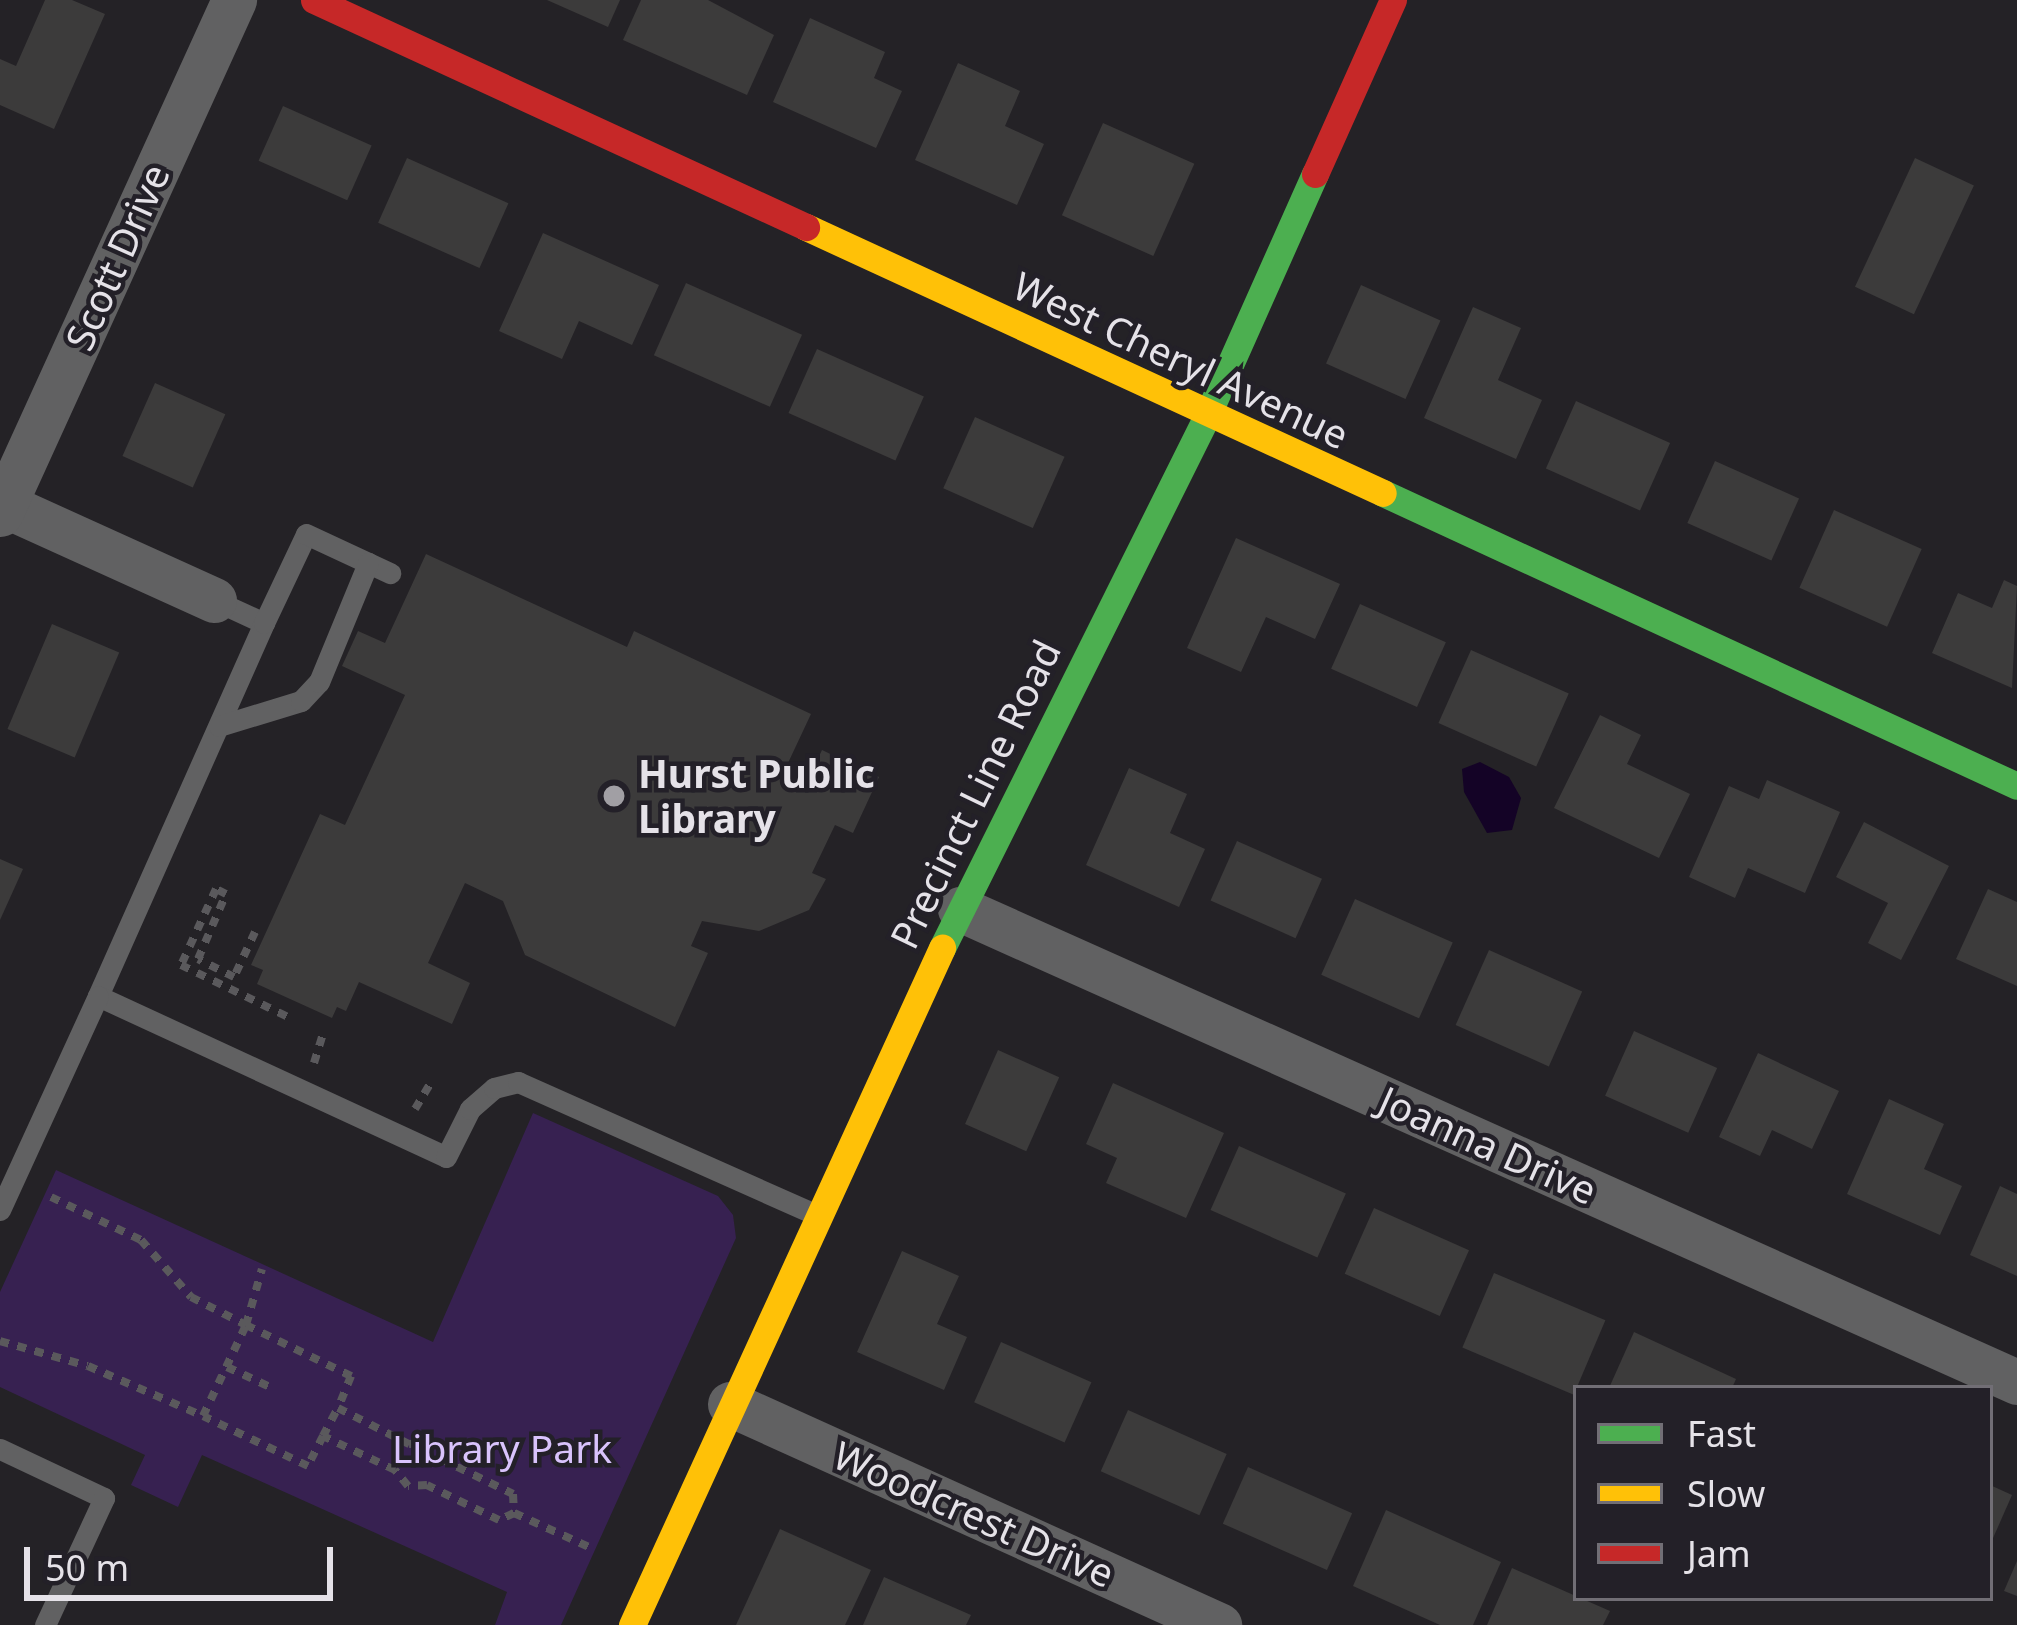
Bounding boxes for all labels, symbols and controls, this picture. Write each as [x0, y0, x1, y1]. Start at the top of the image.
street label: Scott Drive [55, 157, 179, 357]
street label: West Cheryl Avenue [1006, 262, 1356, 458]
street label: Precinct Line Road [880, 632, 1070, 956]
place label: Hurst Public Library [638, 751, 875, 842]
marker: Hurst Public Library [601, 783, 627, 809]
street label: Joanna Drive [1372, 1076, 1604, 1214]
legend [1573, 1385, 1993, 1601]
text: Fast [1687, 1409, 1756, 1458]
park label: Library Park [392, 1425, 612, 1471]
street label: Woodcrest Drive [827, 1431, 1121, 1597]
text: Slow [1687, 1469, 1765, 1518]
scale bar [30, 1523, 339, 1597]
text: Jam [1687, 1529, 1751, 1578]
text: 50 m [45, 1543, 129, 1592]

